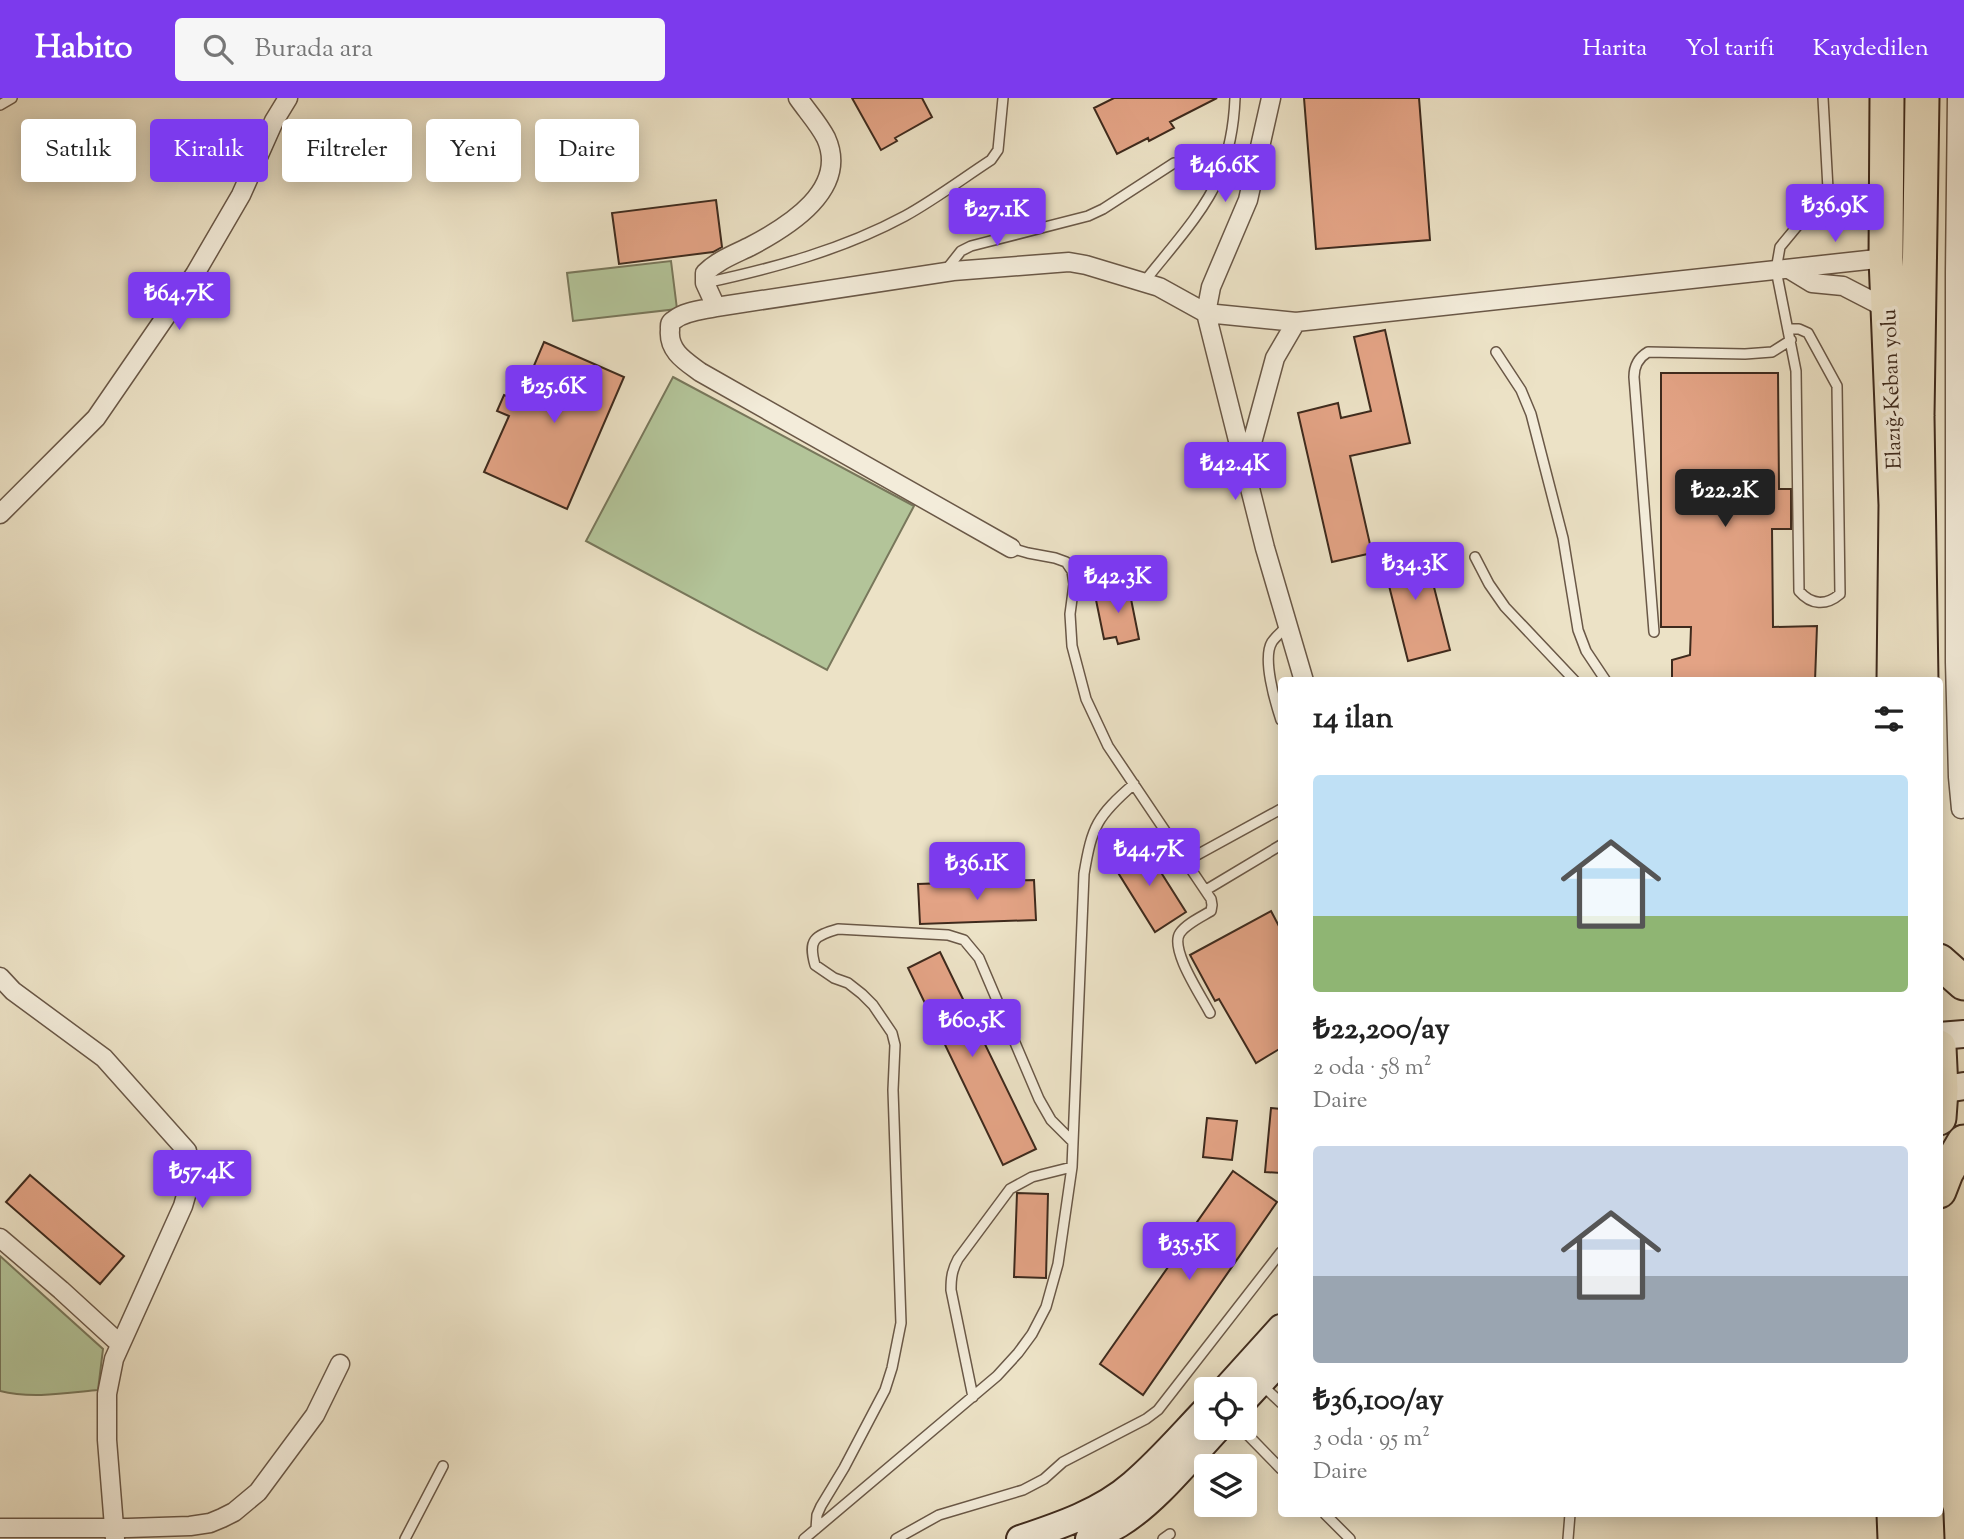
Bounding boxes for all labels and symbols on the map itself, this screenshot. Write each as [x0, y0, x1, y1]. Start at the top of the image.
pin: ₺46.6K [1168, 144, 1282, 204]
pin: ₺36.9K [1778, 184, 1892, 244]
pin: ₺27.1K [940, 188, 1054, 248]
pin: ₺64.7K [122, 272, 236, 332]
street label: Elazığ-Keban yolu [1875, 308, 1911, 470]
pin: ₺25.6K [497, 366, 611, 425]
pin: ₺42.4K [1178, 442, 1292, 502]
pin: ₺22.2K [1668, 470, 1782, 529]
pin: ₺34.3K [1358, 542, 1472, 602]
pin: ₺42.3K [1061, 556, 1175, 615]
pin: ₺44.7K [1092, 828, 1206, 888]
pin: ₺36.1K [920, 842, 1034, 902]
pin: ₺60.5K [915, 1000, 1029, 1059]
pin: ₺57.4K [145, 1150, 259, 1210]
pin: ₺35.5K [1132, 1222, 1246, 1282]

